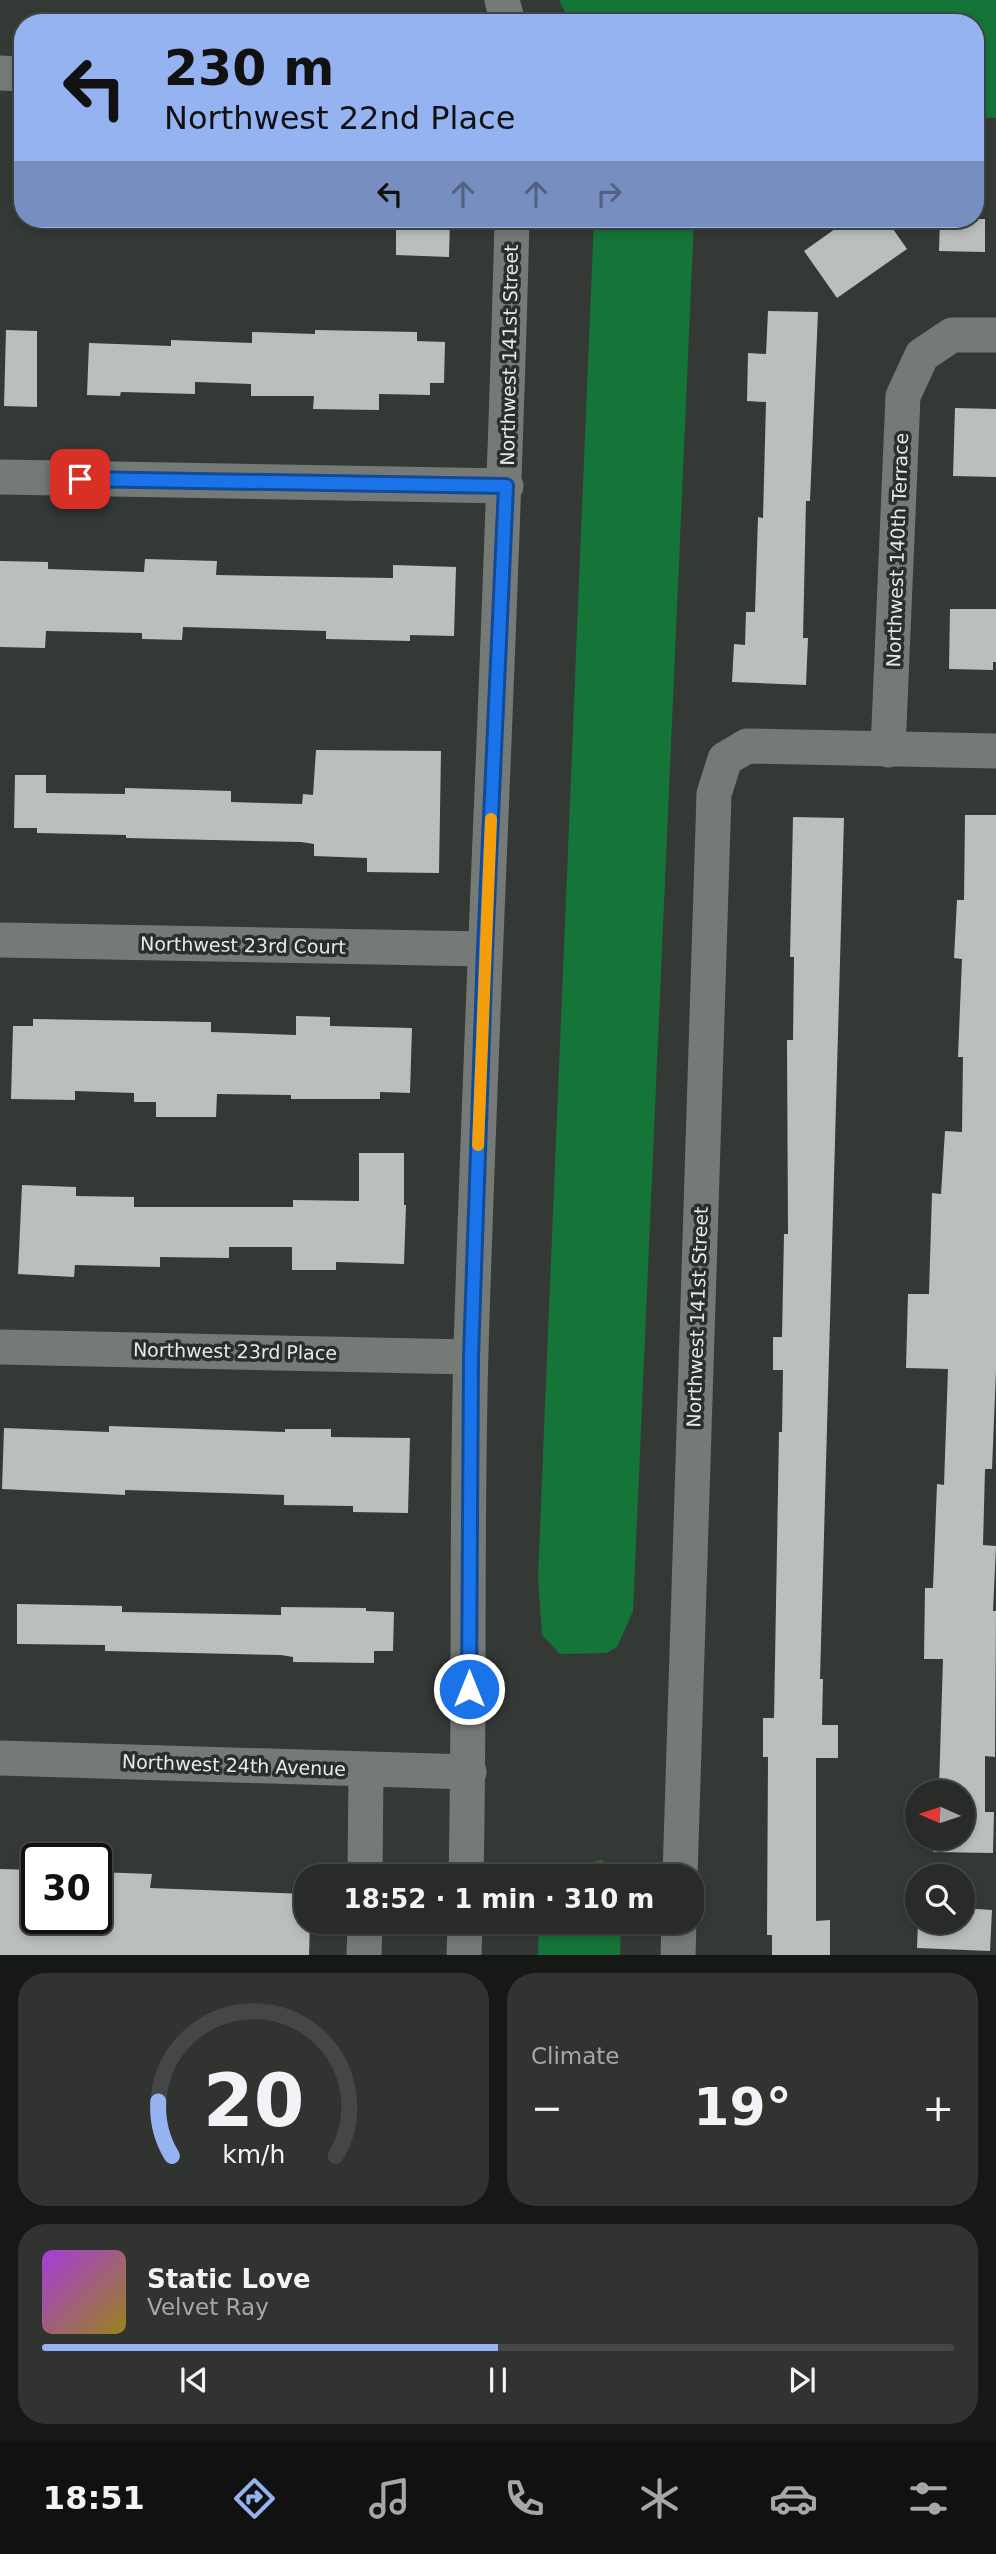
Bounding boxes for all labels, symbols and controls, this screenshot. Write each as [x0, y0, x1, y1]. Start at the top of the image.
text: 230 m [164, 40, 334, 97]
icon: left [49, 42, 140, 133]
text: Northwest 22nd Place [164, 99, 515, 137]
icon: left [371, 175, 409, 213]
icon: ahead [444, 175, 482, 213]
icon: ahead [517, 175, 555, 213]
icon: right [590, 175, 628, 213]
street label: Northwest 141st Street [496, 244, 522, 466]
street label: Northwest 140th Terrace [882, 432, 912, 668]
pin [50, 449, 110, 509]
icon: arrive [61, 460, 99, 498]
street label: Northwest 23rd Court [140, 932, 346, 958]
street label: Northwest 141st Street [682, 1206, 712, 1428]
street label: Northwest 23rd Place [133, 1338, 337, 1364]
position arrow [432, 1652, 506, 1726]
street label: Northwest 24th Avenue [122, 1750, 346, 1780]
north arrow [905, 1780, 975, 1850]
map controls [905, 1780, 975, 1934]
speed limit sign: 30 [21, 1843, 112, 1934]
button: search [905, 1864, 975, 1934]
text: 18:52 · 1 min · 310 m [344, 1884, 654, 1914]
text: Climate [531, 2043, 620, 2069]
text: 20 [203, 2058, 304, 2143]
text: 19° [693, 2077, 792, 2137]
text: − [531, 2086, 563, 2130]
text: + [922, 2086, 954, 2130]
text: km/h [222, 2139, 285, 2168]
text: Static Love [147, 2264, 311, 2294]
text: Velvet Ray [147, 2294, 269, 2320]
icon: previous [175, 2361, 213, 2399]
icon: pause [479, 2361, 517, 2399]
icon: next [783, 2361, 821, 2399]
icon: directions [230, 2474, 279, 2523]
icon: music [365, 2474, 414, 2523]
icon: phone [500, 2474, 549, 2523]
icon: climate [635, 2474, 684, 2523]
icon: car [769, 2474, 818, 2523]
icon: filters [904, 2474, 953, 2523]
text: 18:51 [43, 2479, 145, 2517]

